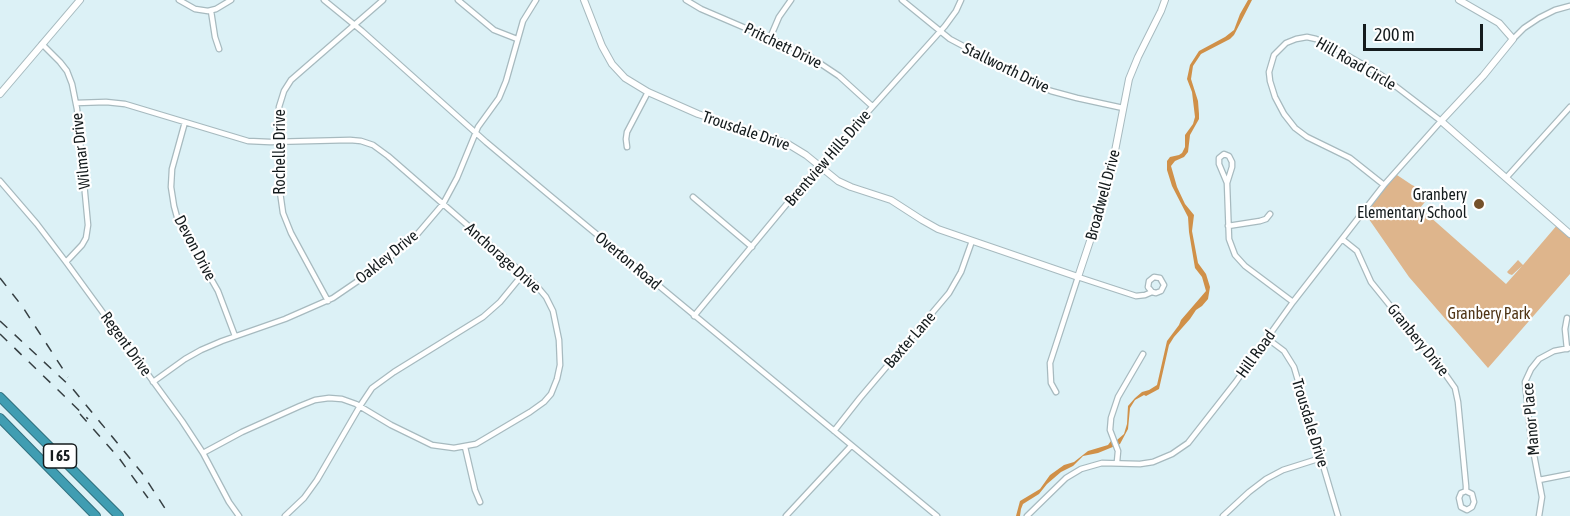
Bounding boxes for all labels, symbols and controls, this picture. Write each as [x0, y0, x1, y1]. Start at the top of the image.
scale bar [1366, 12, 1486, 50]
street label: Pritchett Drive [741, 19, 825, 73]
text: 200 m [1374, 24, 1415, 45]
street label: Hill Road Circle [1313, 33, 1399, 95]
street label: Stallworth Drive [959, 39, 1053, 97]
street label: Brentview Hills Drive [781, 106, 875, 210]
street label: Trousdale Drive [700, 107, 792, 155]
street label: Rochelle Drive [270, 109, 290, 195]
street label: Wilmar Drive [67, 112, 95, 190]
street label: Broadwell Drive [1082, 147, 1124, 243]
place label: Granbery Elementary School [1357, 185, 1467, 223]
marker: Granbery Elementary School [1472, 197, 1486, 211]
street label: Devon Drive [170, 212, 220, 284]
street label: Anchorage Drive [461, 219, 545, 297]
street label: Oakley Drive [352, 226, 422, 288]
street label: Overton Road [591, 228, 665, 294]
street label: Granbery Drive [1383, 300, 1453, 380]
park label: Granbery Park [1447, 304, 1531, 324]
street label: Regent Drive [96, 308, 156, 380]
street label: Baxter Lane [880, 308, 940, 372]
street label: Hill Road [1232, 326, 1280, 382]
street label: Trousdale Drive [1287, 377, 1333, 469]
street label: Manor Place [1518, 382, 1544, 456]
road number: I 65 [44, 444, 76, 468]

